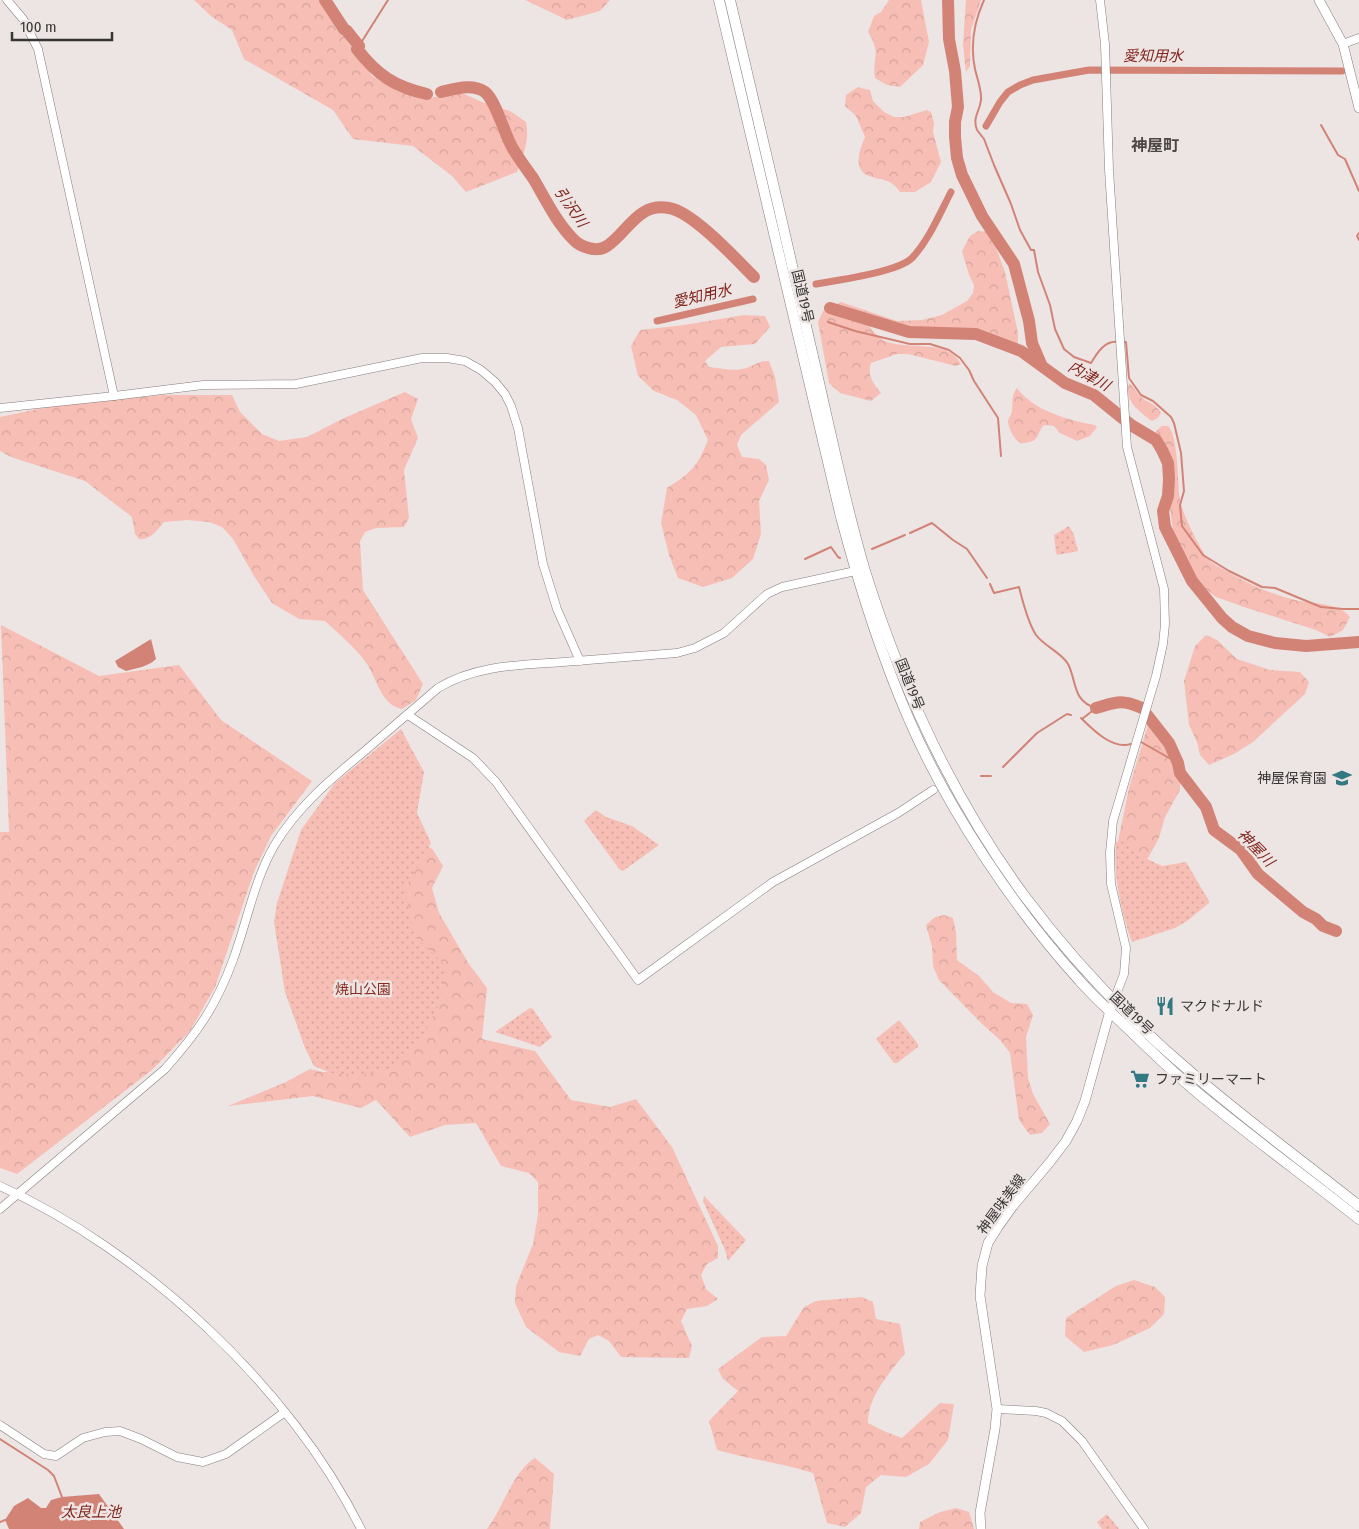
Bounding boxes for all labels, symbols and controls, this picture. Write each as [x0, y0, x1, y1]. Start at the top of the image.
scale bar [12, 10, 112, 42]
text: 100 m [20, 18, 57, 36]
water label: 愛知用水 [1123, 47, 1185, 65]
district label: 神屋町 [1131, 136, 1179, 155]
water label: 引沢川 [551, 183, 592, 232]
street label: 国道19号 [788, 268, 817, 324]
water label: 愛知用水 [671, 280, 735, 312]
water label: 内津川 [1065, 357, 1115, 396]
street label: 国道19号 [891, 656, 928, 713]
school or university icon: 神屋保育園 [1331, 767, 1353, 789]
place label: 神屋保育園 [1257, 770, 1327, 787]
water label: 神屋川 [1234, 826, 1279, 872]
park label: 焼山公園 [335, 981, 391, 998]
street label: 国道19号 [1106, 988, 1157, 1038]
restaurant icon: マクドナルド [1154, 995, 1176, 1017]
place label: マクドナルド [1180, 998, 1264, 1015]
supermarket icon: ファミリーマート [1129, 1068, 1151, 1090]
place label: ファミリーマート [1155, 1071, 1267, 1088]
street label: 神屋味美線 [974, 1171, 1029, 1238]
water label: 太良上池 [61, 1503, 123, 1521]

